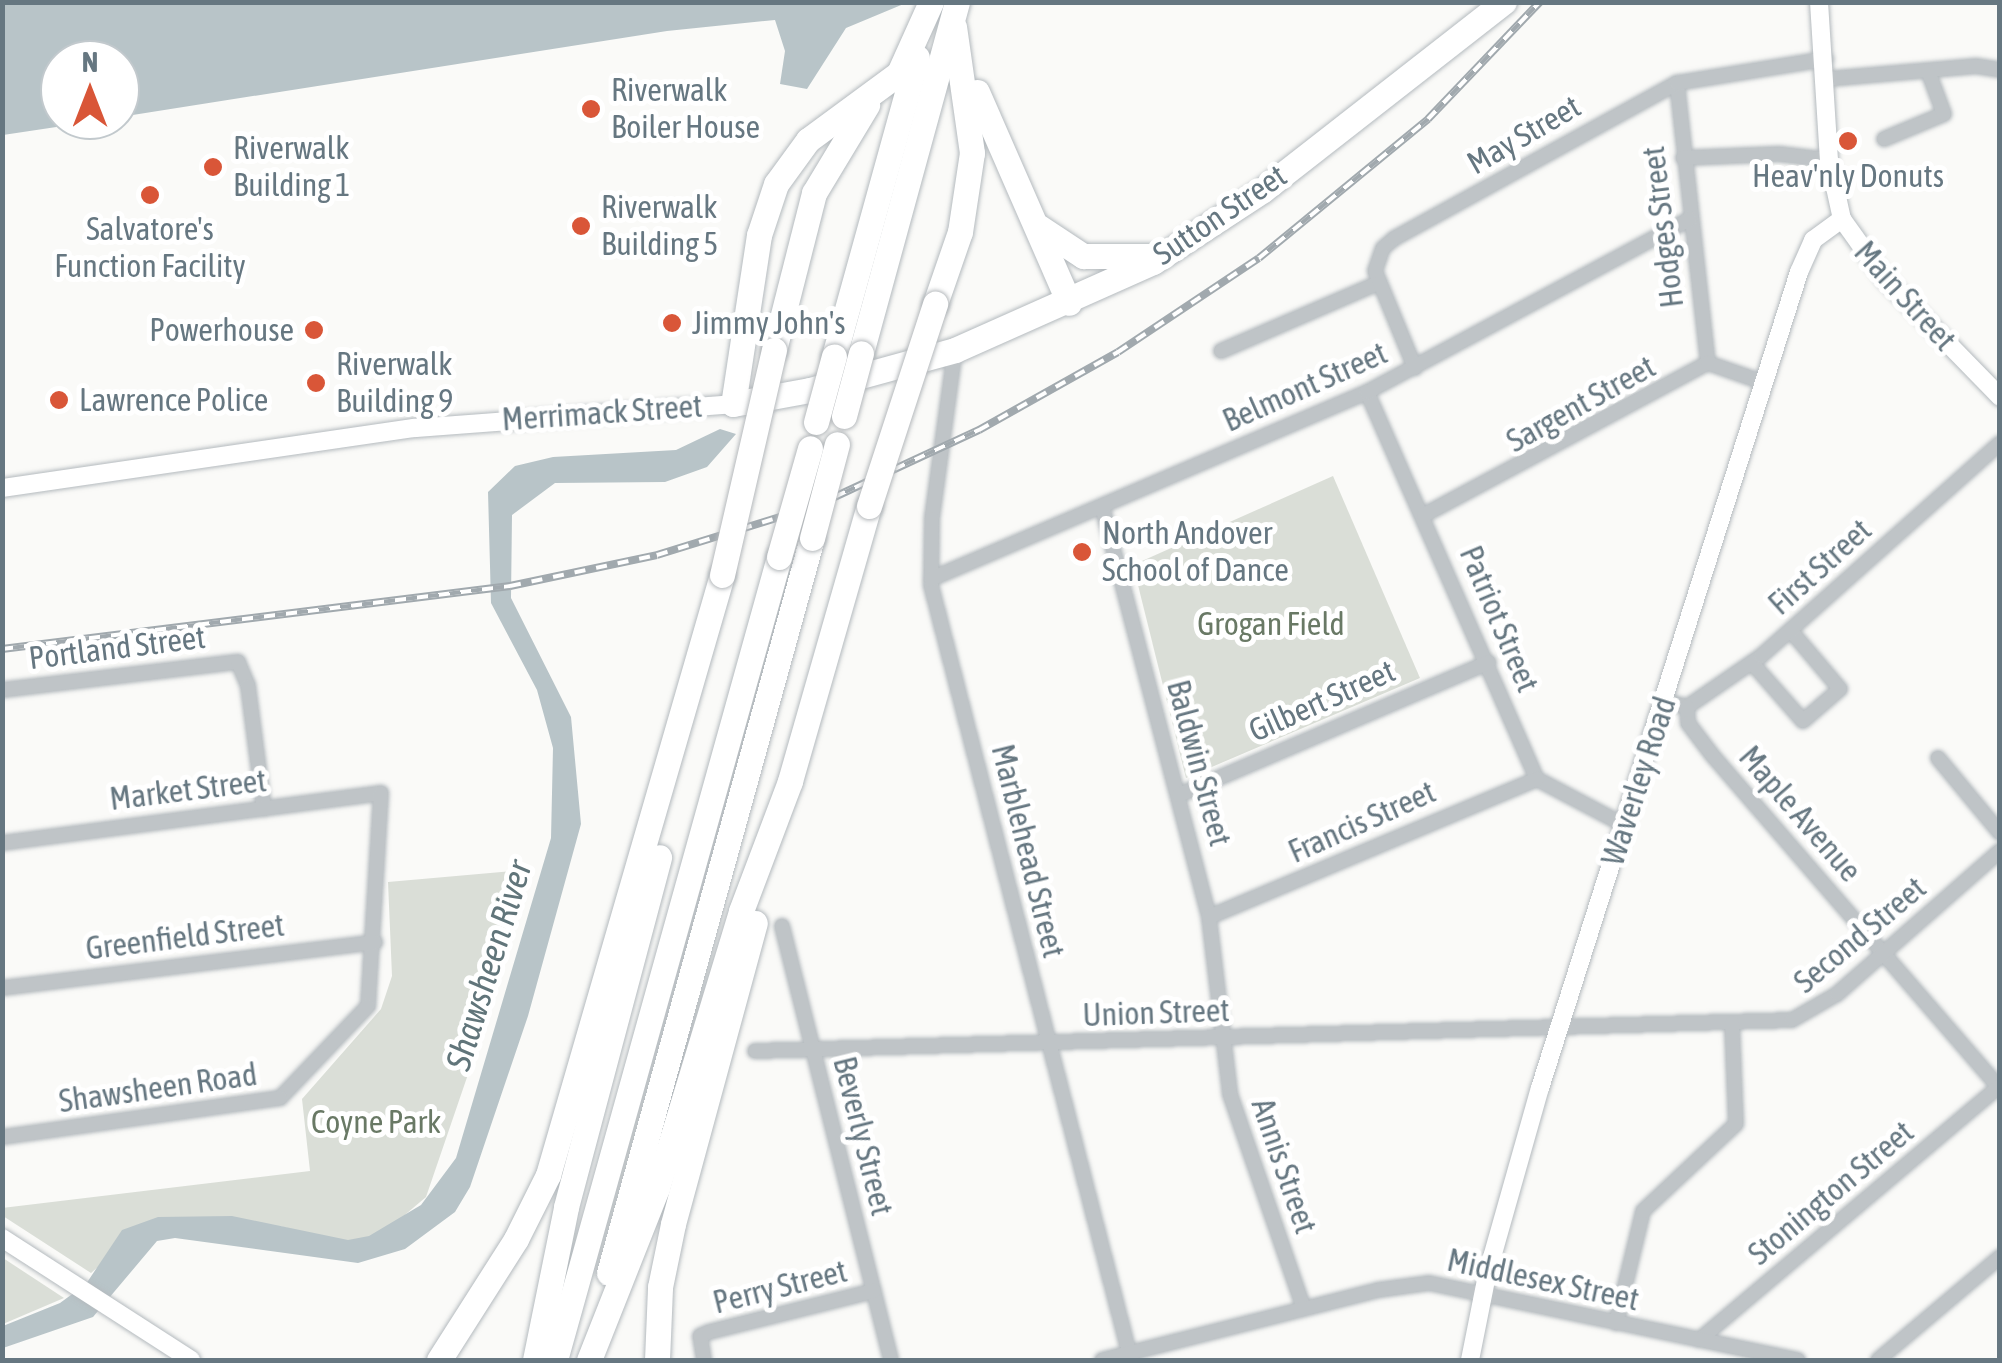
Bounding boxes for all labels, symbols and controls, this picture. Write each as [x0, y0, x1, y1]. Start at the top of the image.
north arrow [40, 40, 140, 140]
text: N [82, 46, 98, 78]
place label: Riverwalk Boiler House [611, 72, 760, 147]
street label: May Street [1461, 87, 1587, 183]
marker: Riverwalk Boiler House [580, 98, 602, 120]
place label: Riverwalk Building 1 [233, 130, 350, 205]
marker: Heav'nly Donuts [1837, 130, 1859, 152]
street label: Hodges Street [1634, 144, 1692, 310]
marker: Riverwalk Building 1 [202, 156, 224, 178]
street label: Sutton Street [1146, 157, 1294, 273]
place label: Heav'nly Donuts [1752, 157, 1944, 195]
marker: Salvatore's Function Facility [139, 184, 161, 206]
place label: Riverwalk Building 5 [601, 189, 718, 264]
place label: Salvatore's Function Facility [54, 211, 246, 286]
marker: Riverwalk Building 5 [570, 215, 592, 237]
street label: Main Street [1846, 233, 1964, 359]
place label: Jimmy John's [692, 304, 845, 342]
place label: Powerhouse [149, 311, 294, 349]
marker: Jimmy John's [661, 312, 683, 334]
marker: Powerhouse [303, 319, 325, 341]
street label: Belmont Street [1217, 334, 1393, 440]
place label: Riverwalk Building 9 [336, 346, 453, 421]
street label: Sargent Street [1500, 348, 1662, 460]
marker: Riverwalk Building 9 [305, 372, 327, 394]
place label: Lawrence Police [79, 381, 268, 419]
street label: Merrimack Street [501, 387, 703, 439]
marker: Lawrence Police [48, 389, 70, 411]
street label: First Street [1761, 511, 1879, 623]
place label: North Andover School of Dance [1102, 515, 1289, 590]
street label: Patriot Street [1451, 540, 1547, 698]
marker: North Andover School of Dance [1071, 541, 1093, 563]
park label: Grogan Field [1197, 605, 1345, 643]
street label: Portland Street [27, 618, 207, 678]
street label: Gilbert Street [1243, 652, 1401, 750]
street label: Baldwin Street [1158, 676, 1240, 850]
street label: Waverley Road [1594, 692, 1684, 870]
street label: Maple Avenue [1731, 738, 1869, 890]
street label: Marblehead Street [983, 740, 1073, 962]
street label: Market Street [107, 761, 269, 819]
street label: Francis Street [1283, 773, 1441, 871]
water label: Shawsheen River [436, 855, 540, 1075]
street label: Second Street [1786, 869, 1934, 1001]
street label: Greenfield Street [84, 906, 286, 968]
street label: Union Street [1082, 991, 1230, 1035]
street label: Beverly Street [825, 1053, 901, 1219]
street label: Shawsheen Road [56, 1055, 260, 1121]
street label: Annis Street [1243, 1094, 1325, 1238]
park label: Coyne Park [311, 1103, 441, 1141]
street label: Stonington Street [1741, 1113, 1921, 1273]
street label: Middlesex Street [1444, 1241, 1642, 1319]
street label: Perry Street [709, 1252, 851, 1322]

